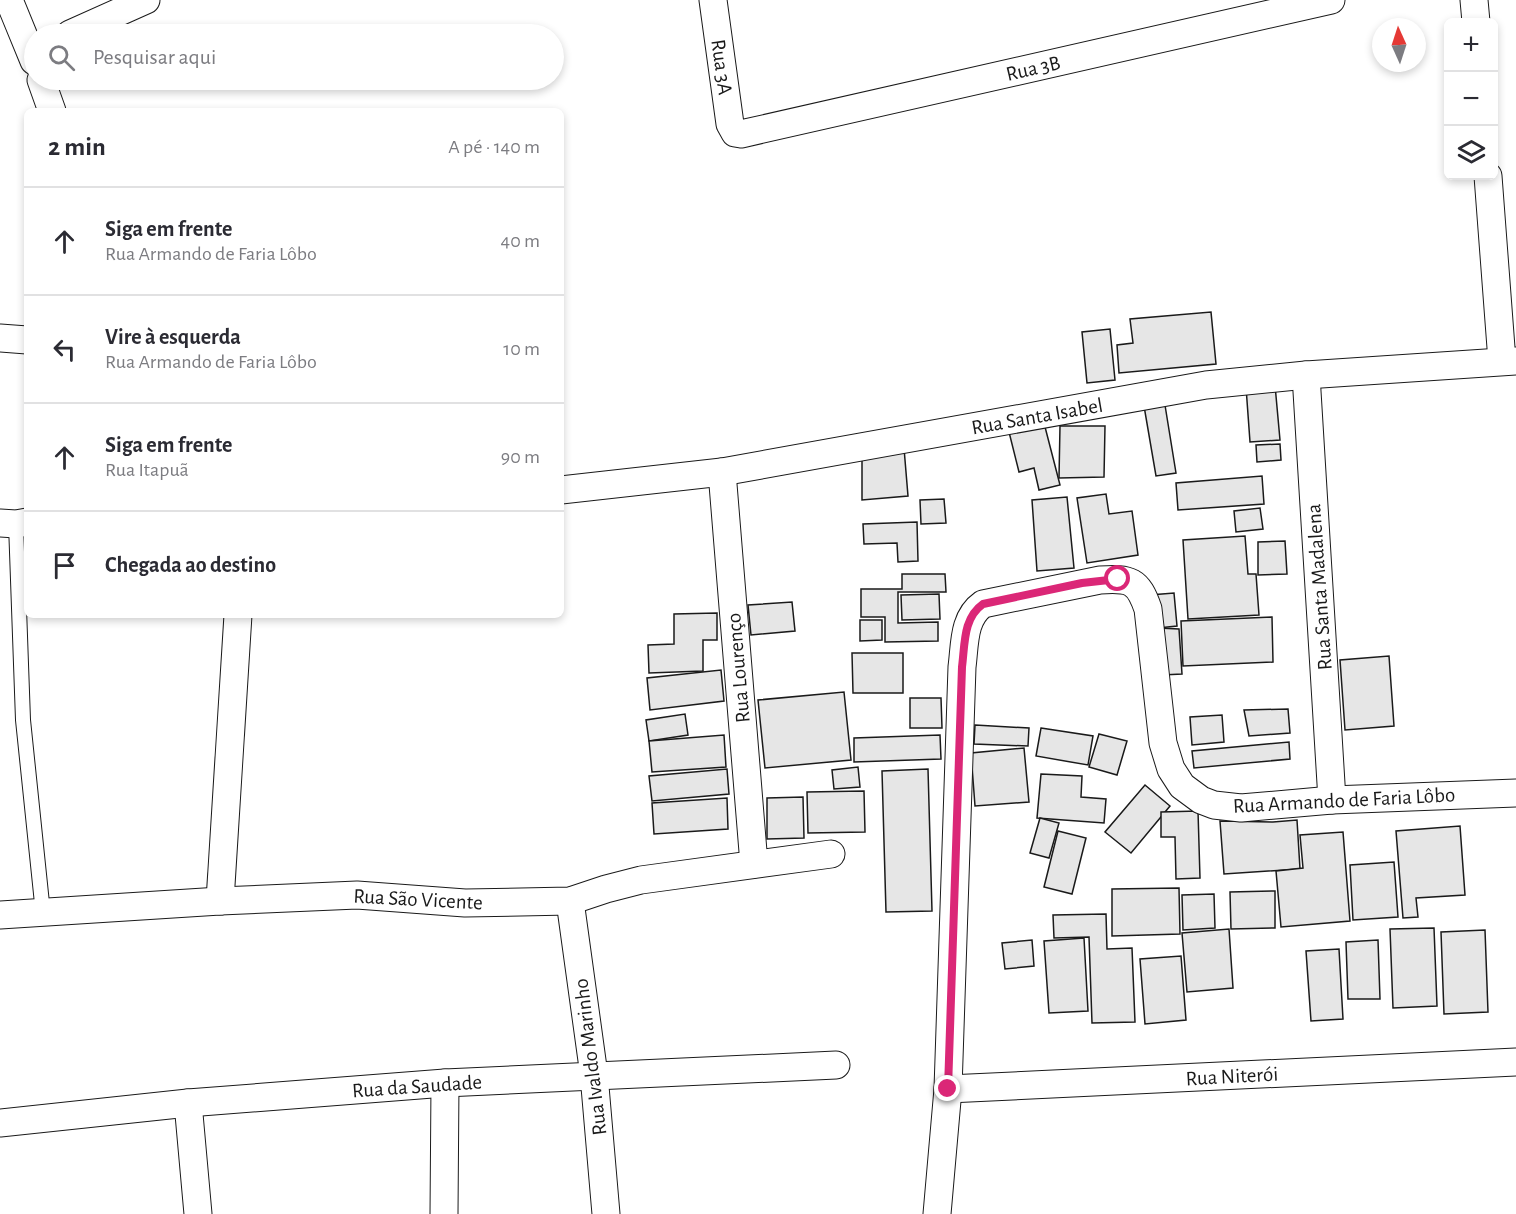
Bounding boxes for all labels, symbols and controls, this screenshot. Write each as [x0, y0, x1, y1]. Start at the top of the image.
north arrow [1372, 18, 1426, 72]
map controls [1444, 18, 1498, 180]
button: + [1444, 18, 1498, 72]
search box [24, 24, 564, 90]
street label: Rua 3A [707, 38, 736, 96]
icon: search [45, 41, 78, 74]
text: Pesquisar aqui [93, 46, 216, 68]
street label: Rua 3B [1004, 52, 1062, 85]
button: − [1444, 72, 1498, 126]
button: layers [1444, 126, 1498, 180]
text: 2 min [48, 134, 106, 160]
text: A pé · 140 m [448, 137, 540, 157]
text: Siga em frente [105, 218, 232, 240]
icon: ahead [48, 225, 81, 258]
text: 40 m [501, 231, 540, 251]
text: Rua Armando de Faria Lôbo [105, 244, 317, 264]
text: Vire à esquerda [105, 326, 241, 348]
icon: left [48, 333, 81, 366]
text: 10 m [503, 339, 540, 359]
text: Rua Armando de Faria Lôbo [105, 352, 317, 372]
street label: Rua Santa Isabel [970, 395, 1104, 438]
text: Siga em frente [105, 434, 232, 456]
icon: ahead [48, 441, 81, 474]
text: 90 m [501, 447, 540, 467]
text: Rua Itapuã [105, 460, 189, 480]
street label: Rua Santa Madalena [1303, 503, 1336, 671]
icon: arrive [48, 549, 81, 582]
text: Chegada ao destino [105, 554, 276, 576]
route start [1104, 565, 1130, 591]
street label: Rua Lourenço [723, 612, 754, 724]
street label: Rua Armando de Faria Lôbo [1232, 784, 1456, 817]
street label: Rua São Vicente [353, 886, 483, 913]
street label: Rua Ivaldo Marinho [570, 977, 611, 1137]
street label: Rua Niterói [1185, 1064, 1279, 1089]
street label: Rua da Saudade [351, 1071, 483, 1102]
route end [934, 1075, 960, 1101]

